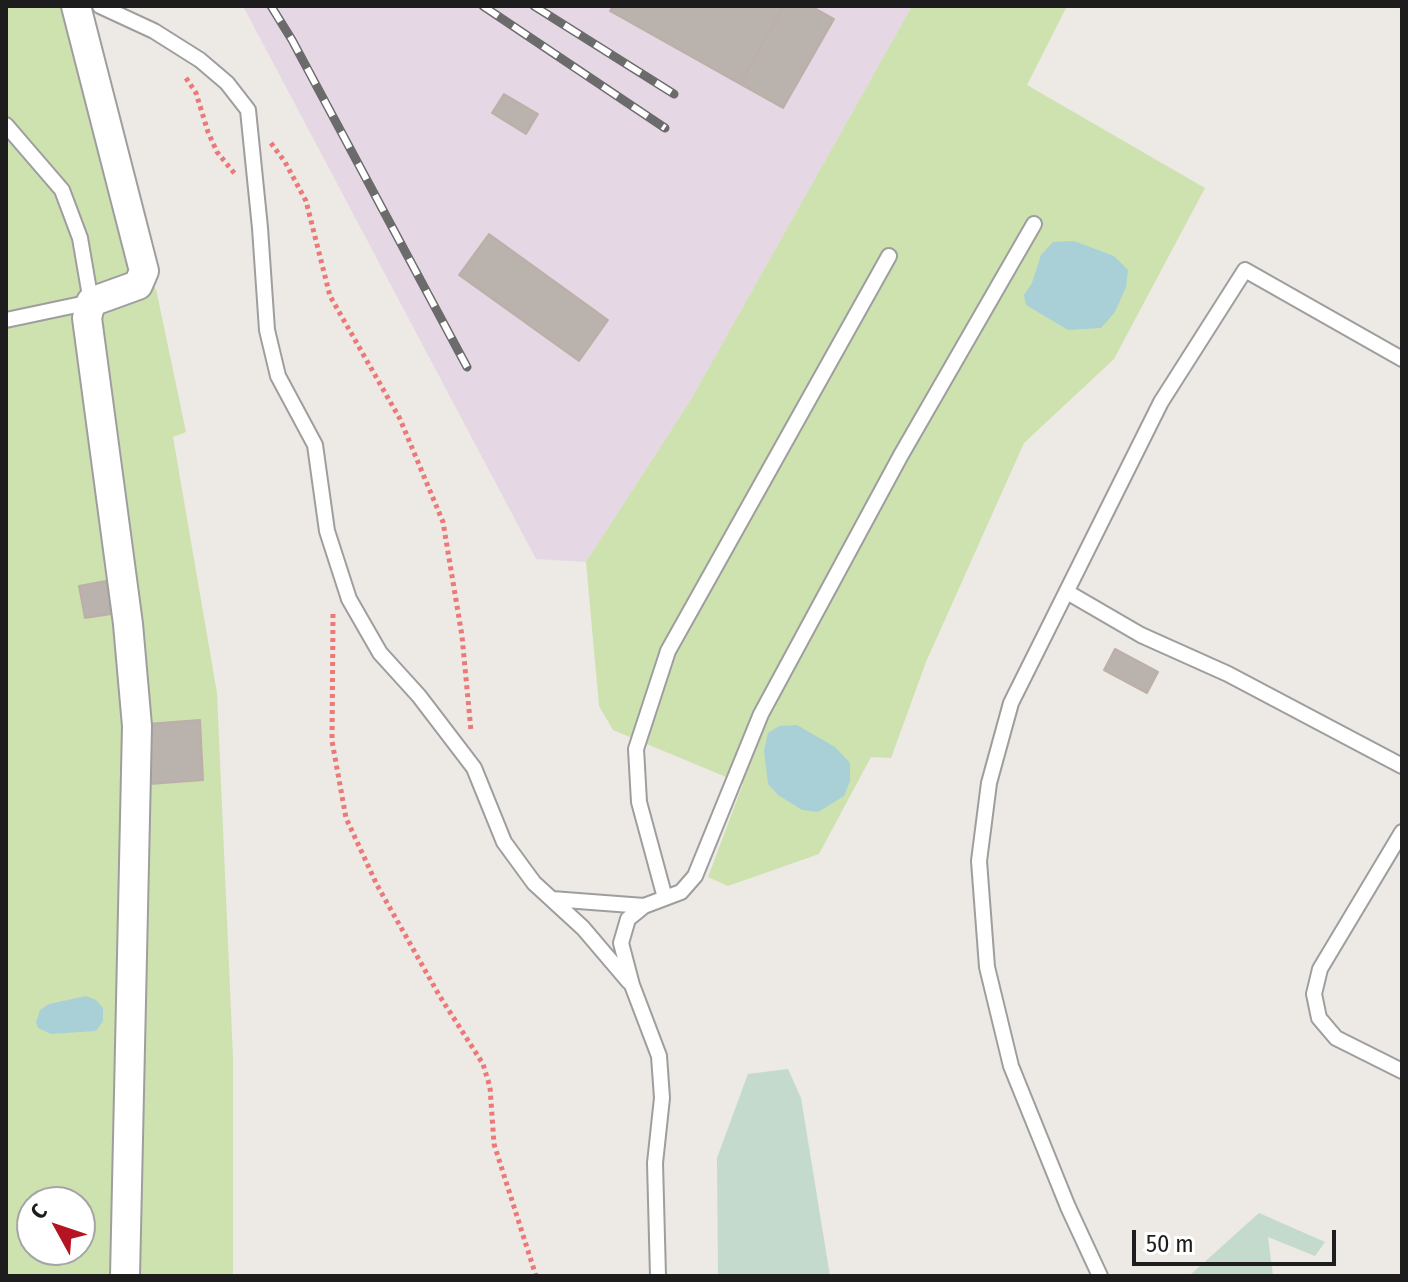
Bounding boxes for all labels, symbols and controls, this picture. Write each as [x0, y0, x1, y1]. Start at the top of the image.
north arrow [16, 1186, 96, 1266]
text: С [25, 1198, 53, 1225]
scale bar [1136, 1214, 1340, 1264]
text: 50 m [1146, 1230, 1194, 1258]

